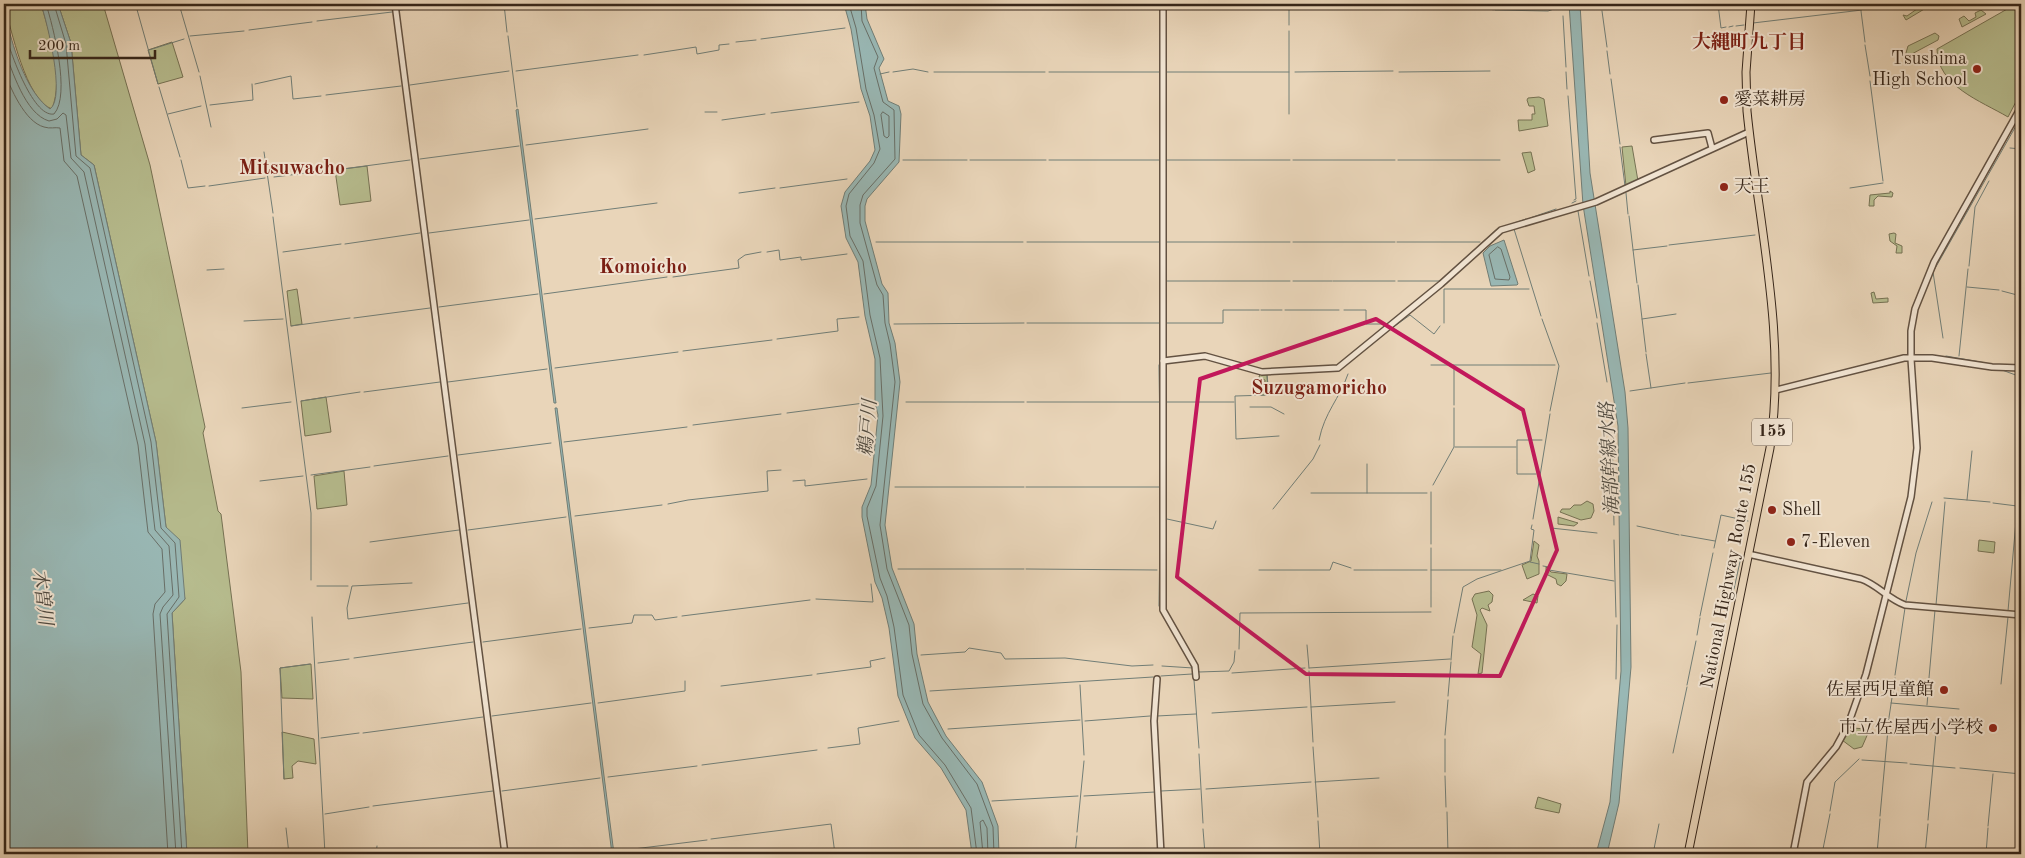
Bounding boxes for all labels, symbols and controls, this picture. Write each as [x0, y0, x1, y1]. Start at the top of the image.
scale bar [30, 28, 155, 60]
district label: 大縄町九丁目 [1692, 31, 1806, 53]
text: 200 m [38, 39, 80, 54]
place label: Tsushima High School [1872, 50, 1967, 89]
marker: Tsushima High School [1971, 63, 1983, 75]
place label: 愛菜耕房 [1734, 89, 1806, 109]
marker: 愛菜耕房 [1718, 94, 1730, 106]
district label: Mitsuwacho [239, 159, 345, 179]
place label: 天王 [1734, 177, 1770, 196]
marker: 天王 [1718, 181, 1730, 193]
district label: Komoicho [599, 258, 687, 278]
district label: Suzugamoricho [1251, 379, 1387, 399]
water label: 鵜戸川 [855, 397, 881, 457]
water label: 海部幹線水路 [1596, 400, 1623, 517]
road number: 155 [1752, 418, 1792, 446]
street label: National Highway Route 155 [1698, 462, 1760, 690]
place label: Shell [1782, 501, 1821, 519]
marker: Shell [1766, 504, 1778, 516]
place label: 7-Eleven [1801, 533, 1871, 551]
marker: 7-Eleven [1785, 536, 1797, 548]
water label: 木曽川 [28, 567, 56, 628]
place label: 佐屋西児童館 [1826, 679, 1934, 699]
marker: 佐屋西児童館 [1938, 684, 1950, 696]
place label: 市立佐屋西小学校 [1839, 717, 1983, 737]
marker: 市立佐屋西小学校 [1987, 722, 1999, 734]

